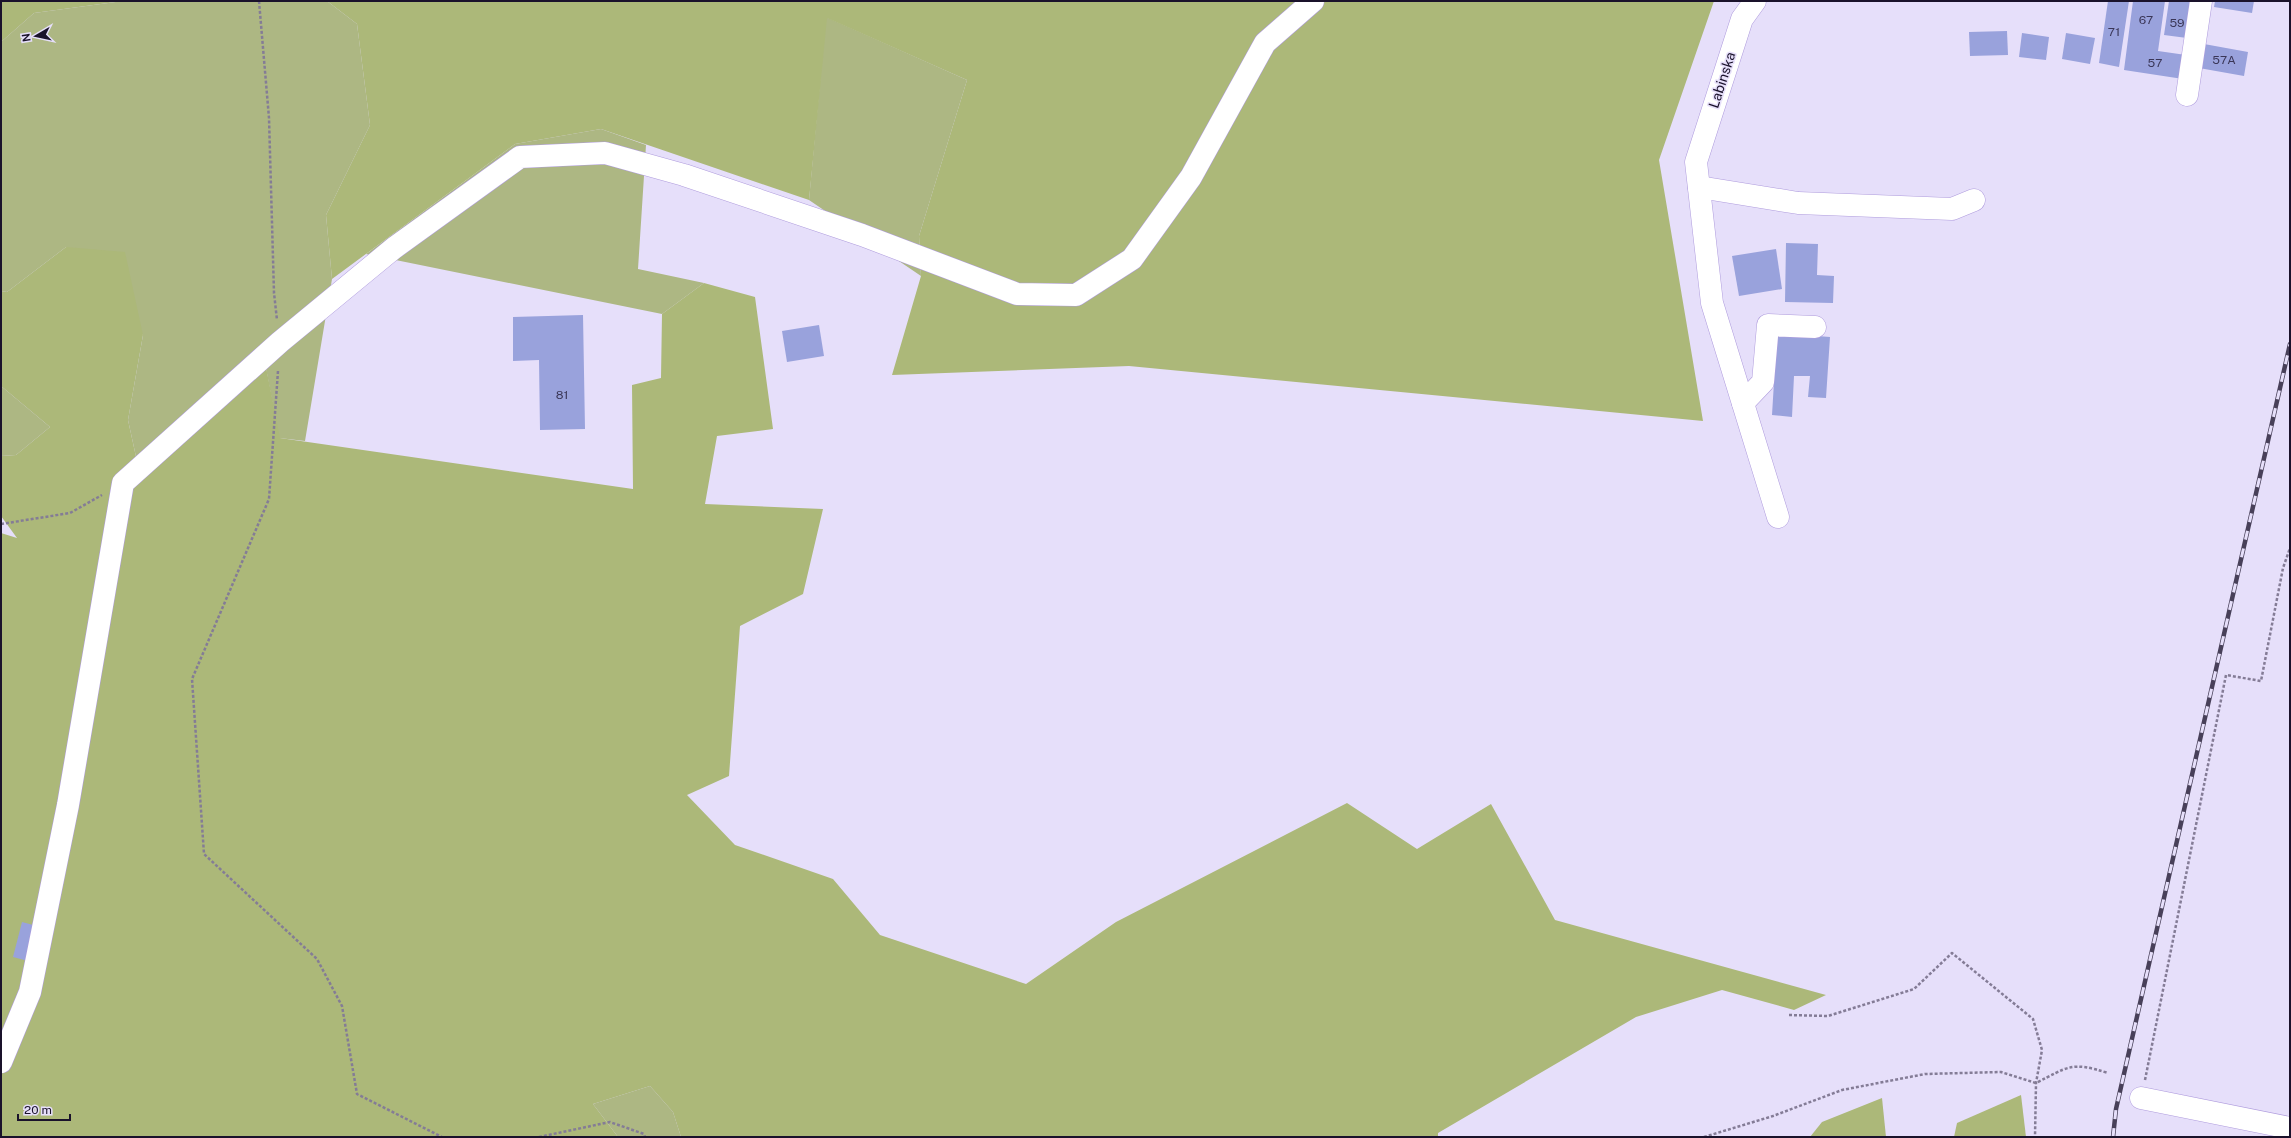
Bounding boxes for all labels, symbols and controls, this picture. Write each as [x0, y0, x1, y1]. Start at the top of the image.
house number: 67 [2139, 13, 2153, 27]
north arrow [16, 16, 56, 56]
house number: 59 [2169, 16, 2185, 30]
house number: 71 [2108, 25, 2120, 39]
text: N [20, 32, 33, 43]
street label: Labinska [1705, 50, 1739, 110]
house number: 57A [2212, 53, 2236, 67]
house number: 57 [2148, 56, 2162, 70]
house number: 81 [556, 388, 568, 402]
scale bar [18, 1096, 70, 1122]
text: 20 m [24, 1103, 52, 1117]

